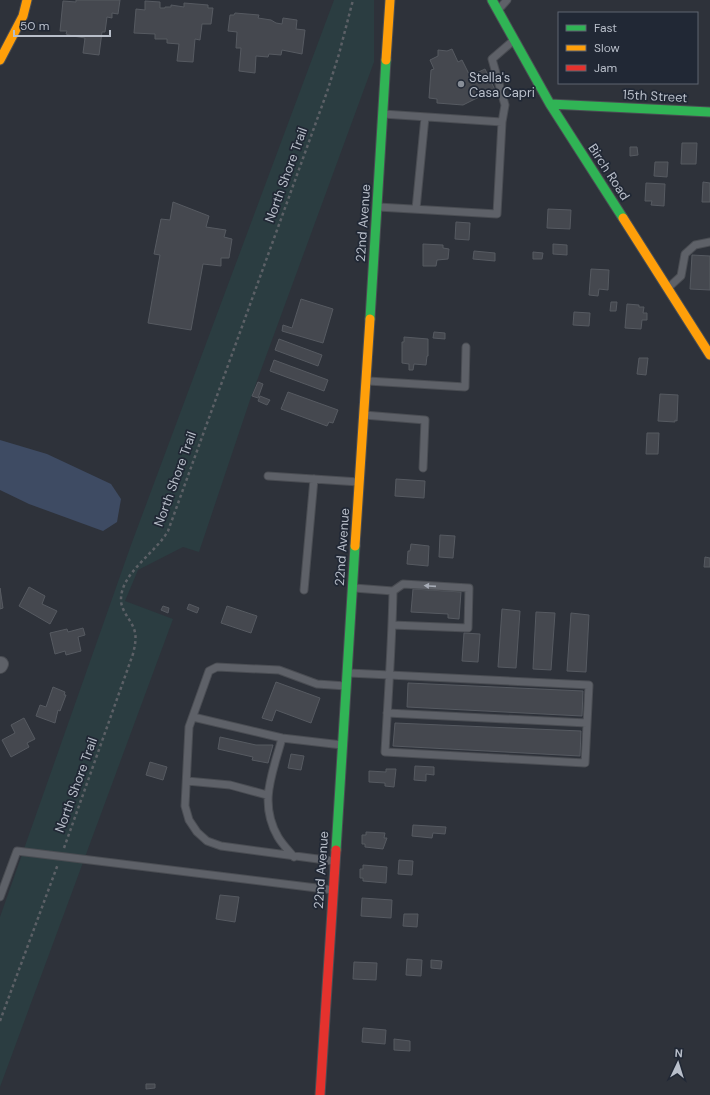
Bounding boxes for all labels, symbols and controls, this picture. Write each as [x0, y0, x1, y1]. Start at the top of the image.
scale bar [14, 12, 110, 38]
legend [558, 12, 698, 84]
text: 50 m [20, 18, 49, 34]
text: Fast [594, 20, 617, 36]
text: Slow [594, 40, 620, 56]
text: Jam [594, 60, 617, 76]
place label: Stella's Casa Capri [469, 69, 535, 101]
marker: Stella's Casa Capri [456, 79, 466, 89]
street label: 15th Street [622, 86, 688, 106]
street label: North Shore Trail [261, 125, 311, 225]
street label: Birch Road [584, 140, 634, 204]
street label: 22nd Avenue [352, 183, 374, 263]
street label: North Shore Trail [150, 429, 200, 529]
street label: 22nd Avenue [331, 507, 353, 587]
one-way arrow [424, 582, 436, 589]
street label: North Shore Trail [51, 735, 101, 835]
street label: 22nd Avenue [310, 830, 332, 910]
north arrow [658, 1043, 698, 1083]
text: N [674, 1046, 683, 1060]

